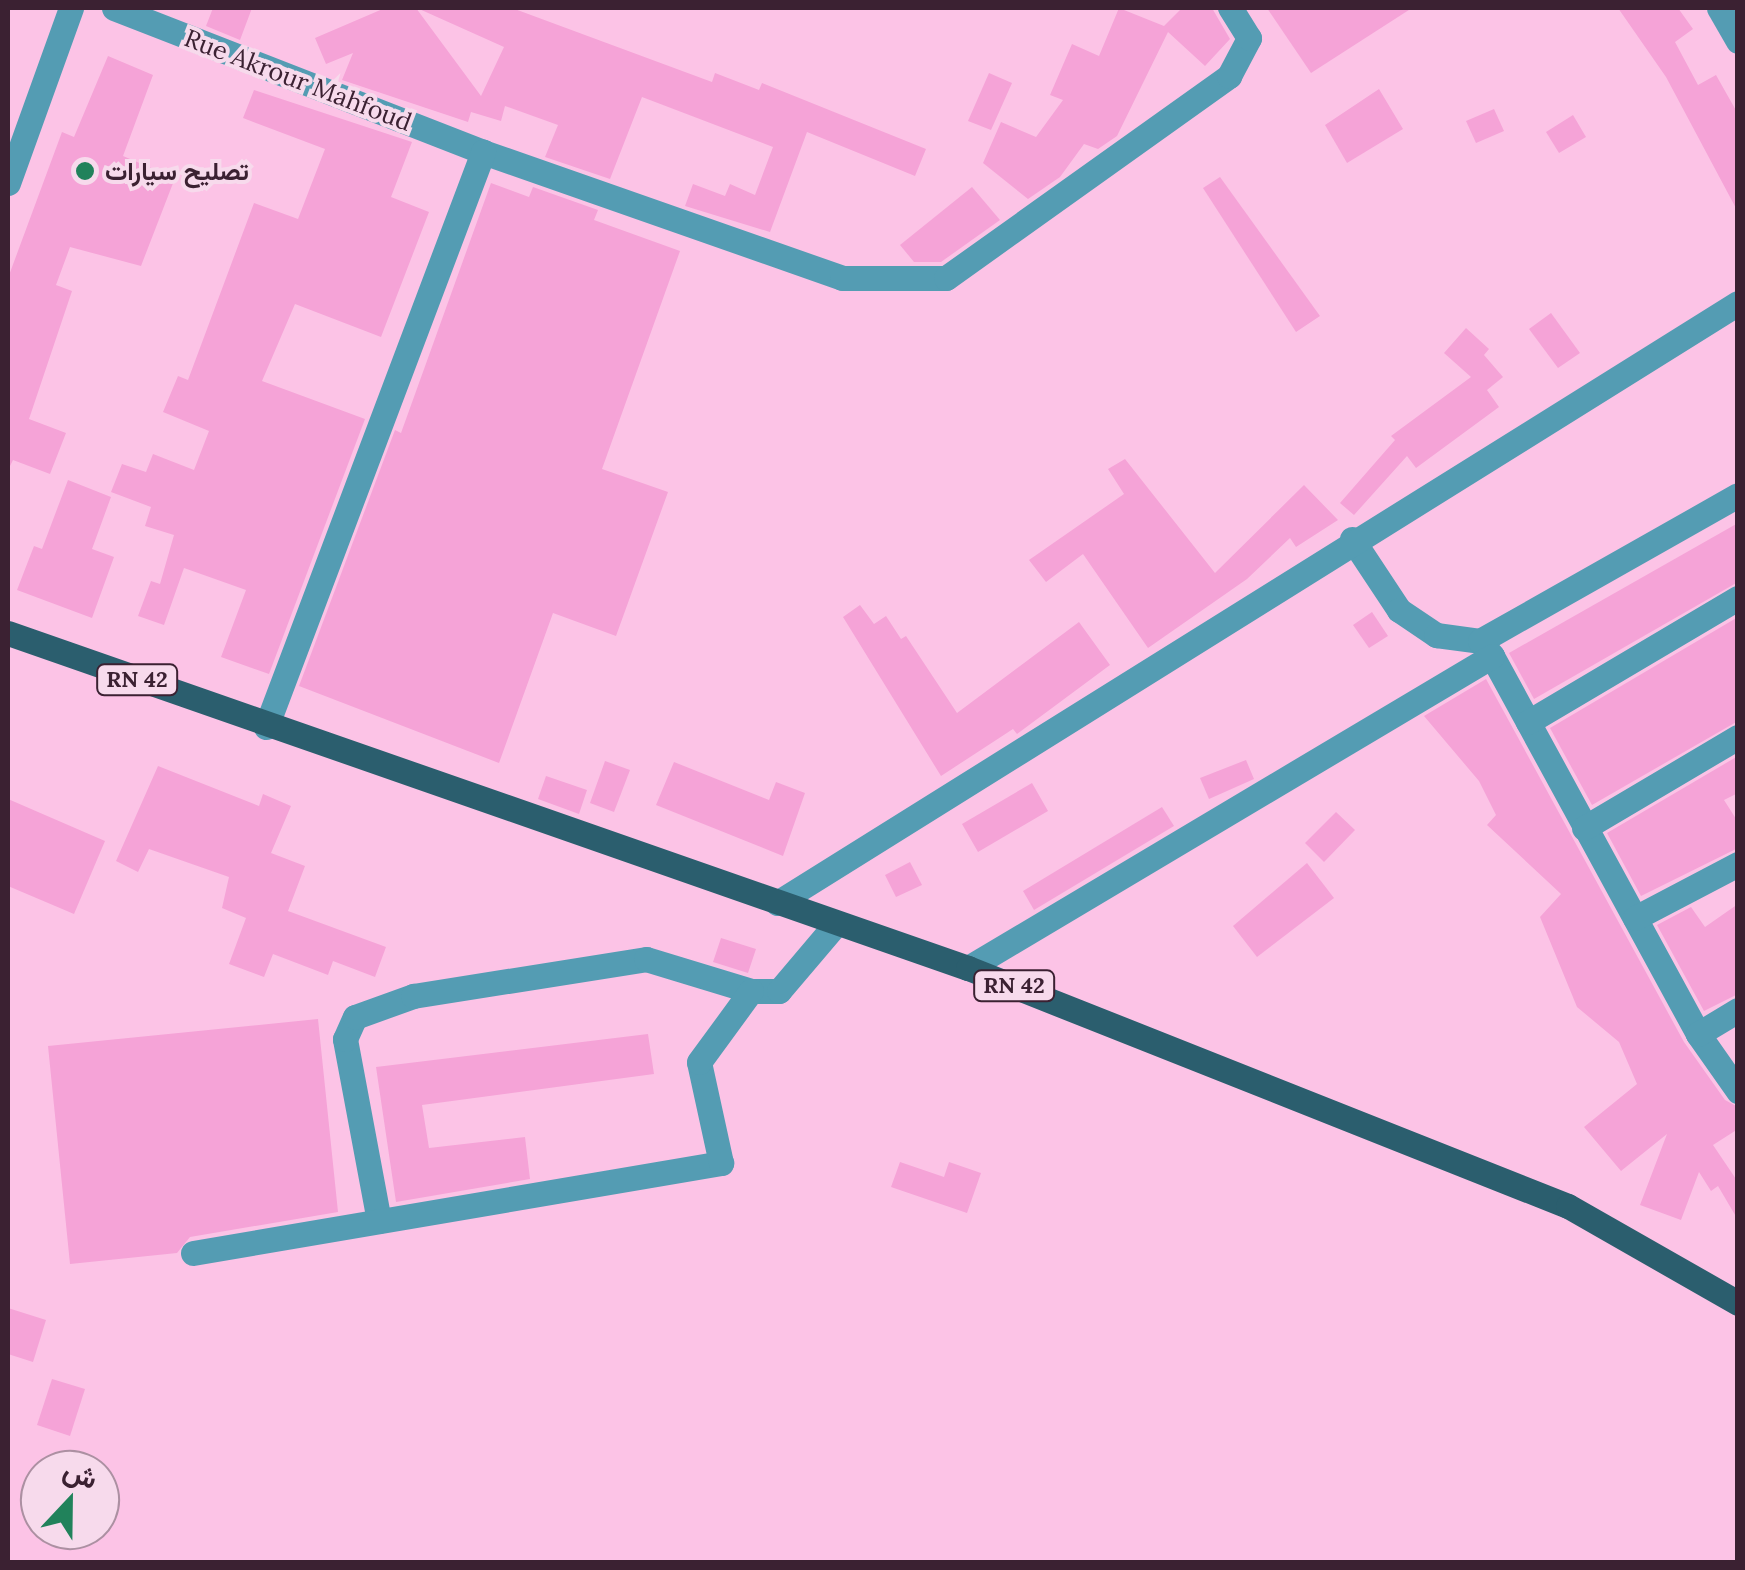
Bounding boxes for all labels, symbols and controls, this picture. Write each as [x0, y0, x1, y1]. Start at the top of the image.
street label: Rue Akrour Mahfoud [180, 23, 416, 137]
place label: تصليح سيارات [105, 156, 249, 186]
marker: تصليح سيارات [74, 160, 96, 182]
road number: RN 42 [94, 663, 180, 697]
road number: RN 42 [972, 969, 1056, 1003]
north arrow [20, 1450, 120, 1550]
text: ش [58, 1451, 103, 1497]

